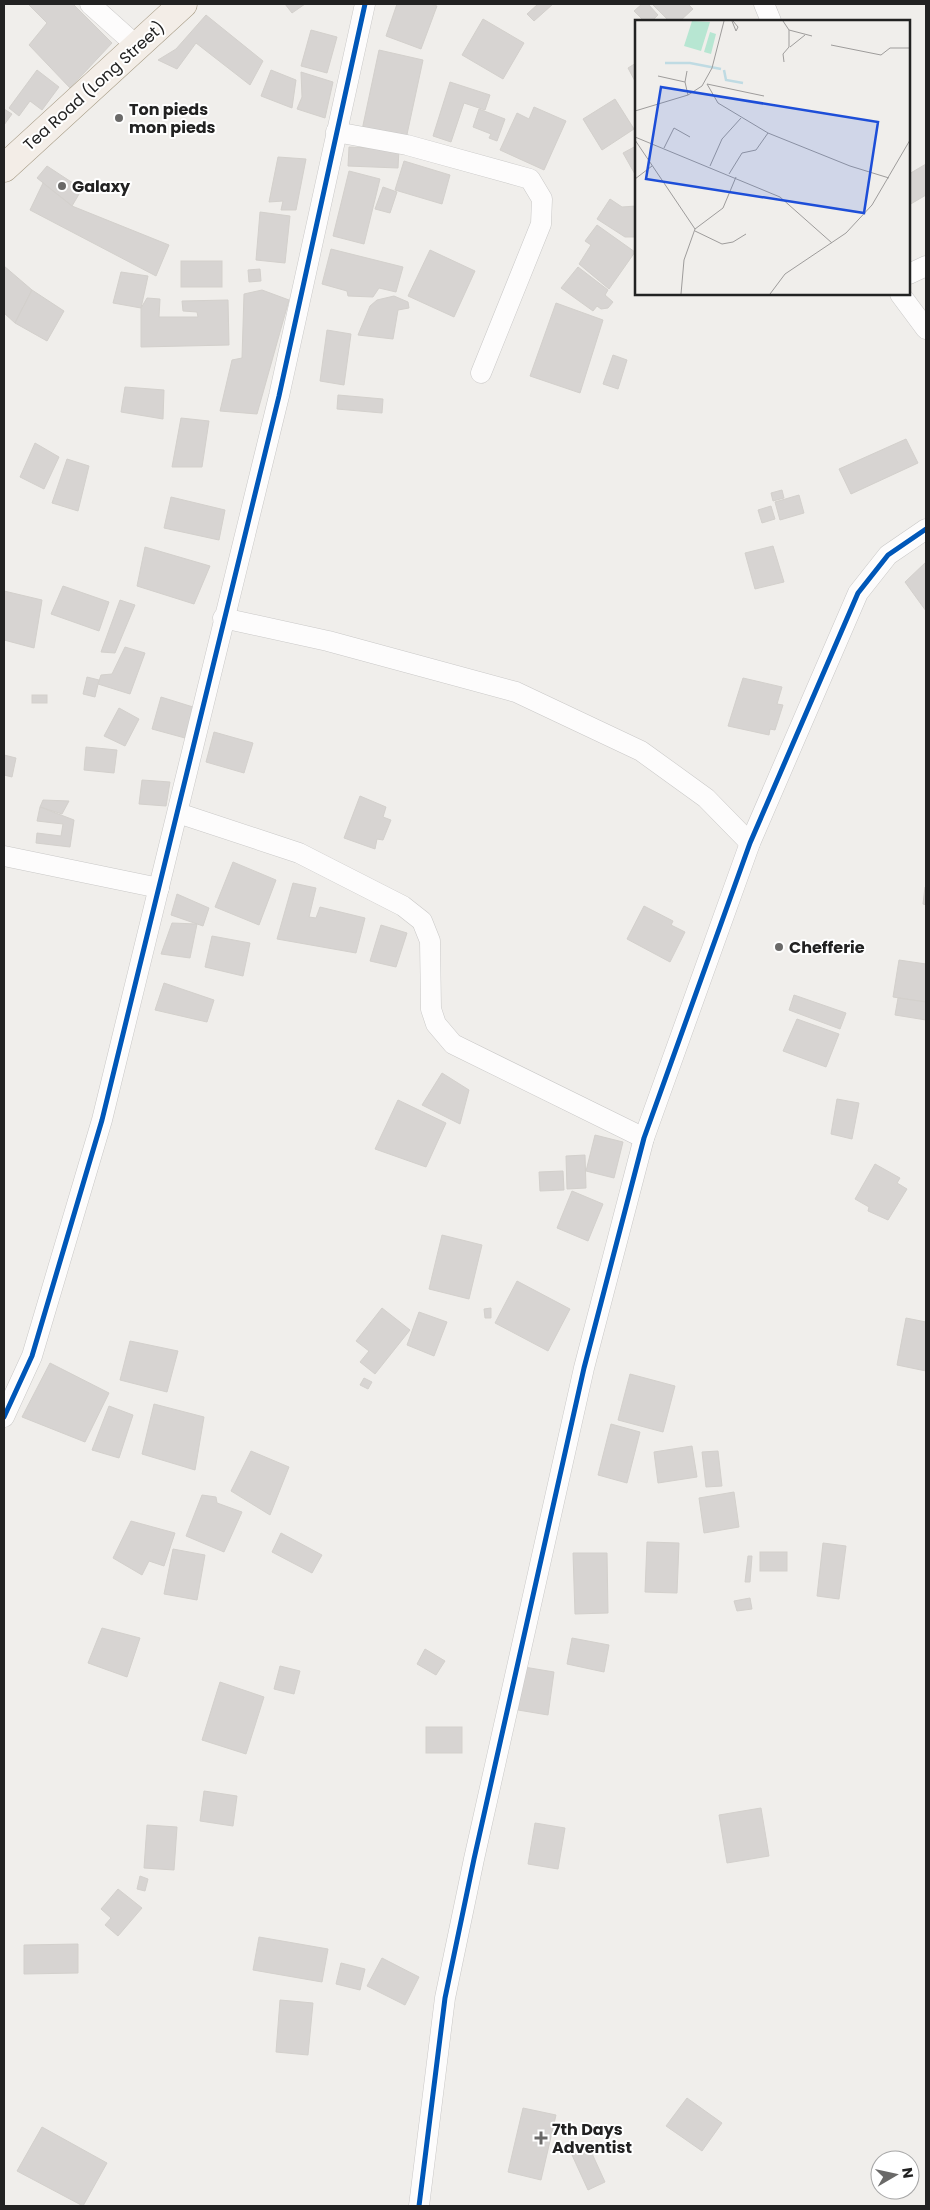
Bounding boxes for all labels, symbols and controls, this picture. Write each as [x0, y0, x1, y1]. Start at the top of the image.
street label: Tea Road (Long Street) [18, 16, 170, 156]
inset map [635, 20, 910, 295]
place label: Ton pieds mon pieds [129, 98, 216, 139]
marker: Ton pieds mon pieds [113, 112, 125, 124]
place label: Galaxy [72, 175, 131, 198]
marker: Galaxy [56, 180, 68, 192]
place label: Chefferie [789, 936, 865, 959]
marker: Chefferie [773, 941, 785, 953]
place label: 7th Days Adventist [552, 2118, 632, 2159]
marker: 7th Days Adventist [534, 2131, 548, 2145]
north arrow [870, 2150, 920, 2200]
text: N [897, 2166, 919, 2180]

